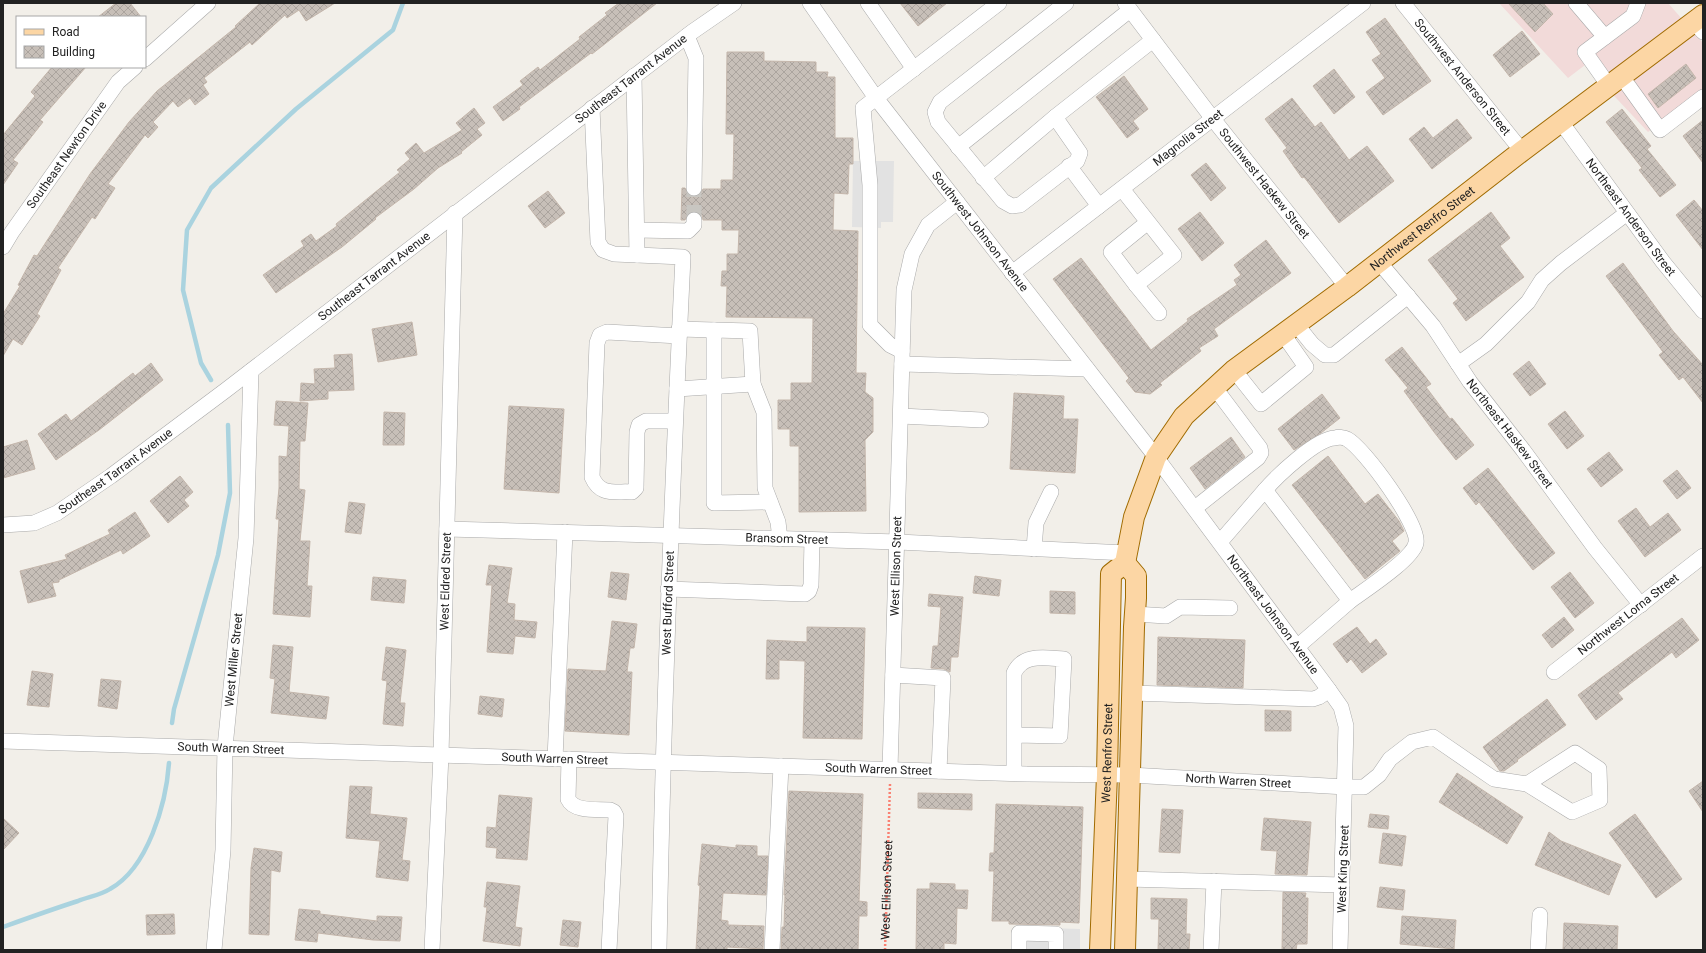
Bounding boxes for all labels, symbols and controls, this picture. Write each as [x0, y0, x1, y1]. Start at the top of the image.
legend [16, 16, 146, 68]
street label: Southwest Anderson Street [1411, 16, 1514, 138]
text: Road [52, 25, 80, 39]
street label: Southeast Tarrant Avenue [572, 31, 690, 126]
text: Building [52, 45, 95, 59]
street label: Southeast Newton Drive [24, 98, 109, 211]
street label: Magnolia Street [1150, 106, 1226, 169]
street label: Southwest Haskew Street [1216, 125, 1313, 241]
street label: Northeast Anderson Street [1583, 156, 1679, 279]
street label: Southwest Johnson Avenue [929, 169, 1031, 294]
street label: Northwest Renfro Street [1367, 183, 1478, 274]
street label: Southeast Tarrant Avenue [315, 229, 433, 324]
street label: Northeast Haskew Street [1463, 376, 1556, 491]
street label: Southeast Tarrant Avenue [56, 425, 175, 517]
street label: West Ellison Street [887, 516, 904, 616]
street label: Bransom Street [745, 531, 828, 547]
street label: West Eldred Street [437, 532, 454, 631]
street label: West Bufford Street [659, 550, 677, 655]
street label: Northeast Johnson Avenue [1224, 552, 1322, 677]
street label: Northwest Lorna Street [1575, 571, 1681, 658]
street label: West Miller Street [222, 612, 245, 708]
street label: West Renfro Street [1099, 703, 1115, 803]
street label: South Warren Street [177, 740, 285, 757]
street label: South Warren Street [501, 750, 608, 767]
street label: South Warren Street [825, 760, 932, 778]
street label: North Warren Street [1185, 771, 1292, 791]
street label: West King Street [1334, 825, 1352, 913]
street label: West Ellison Street [878, 840, 895, 940]

